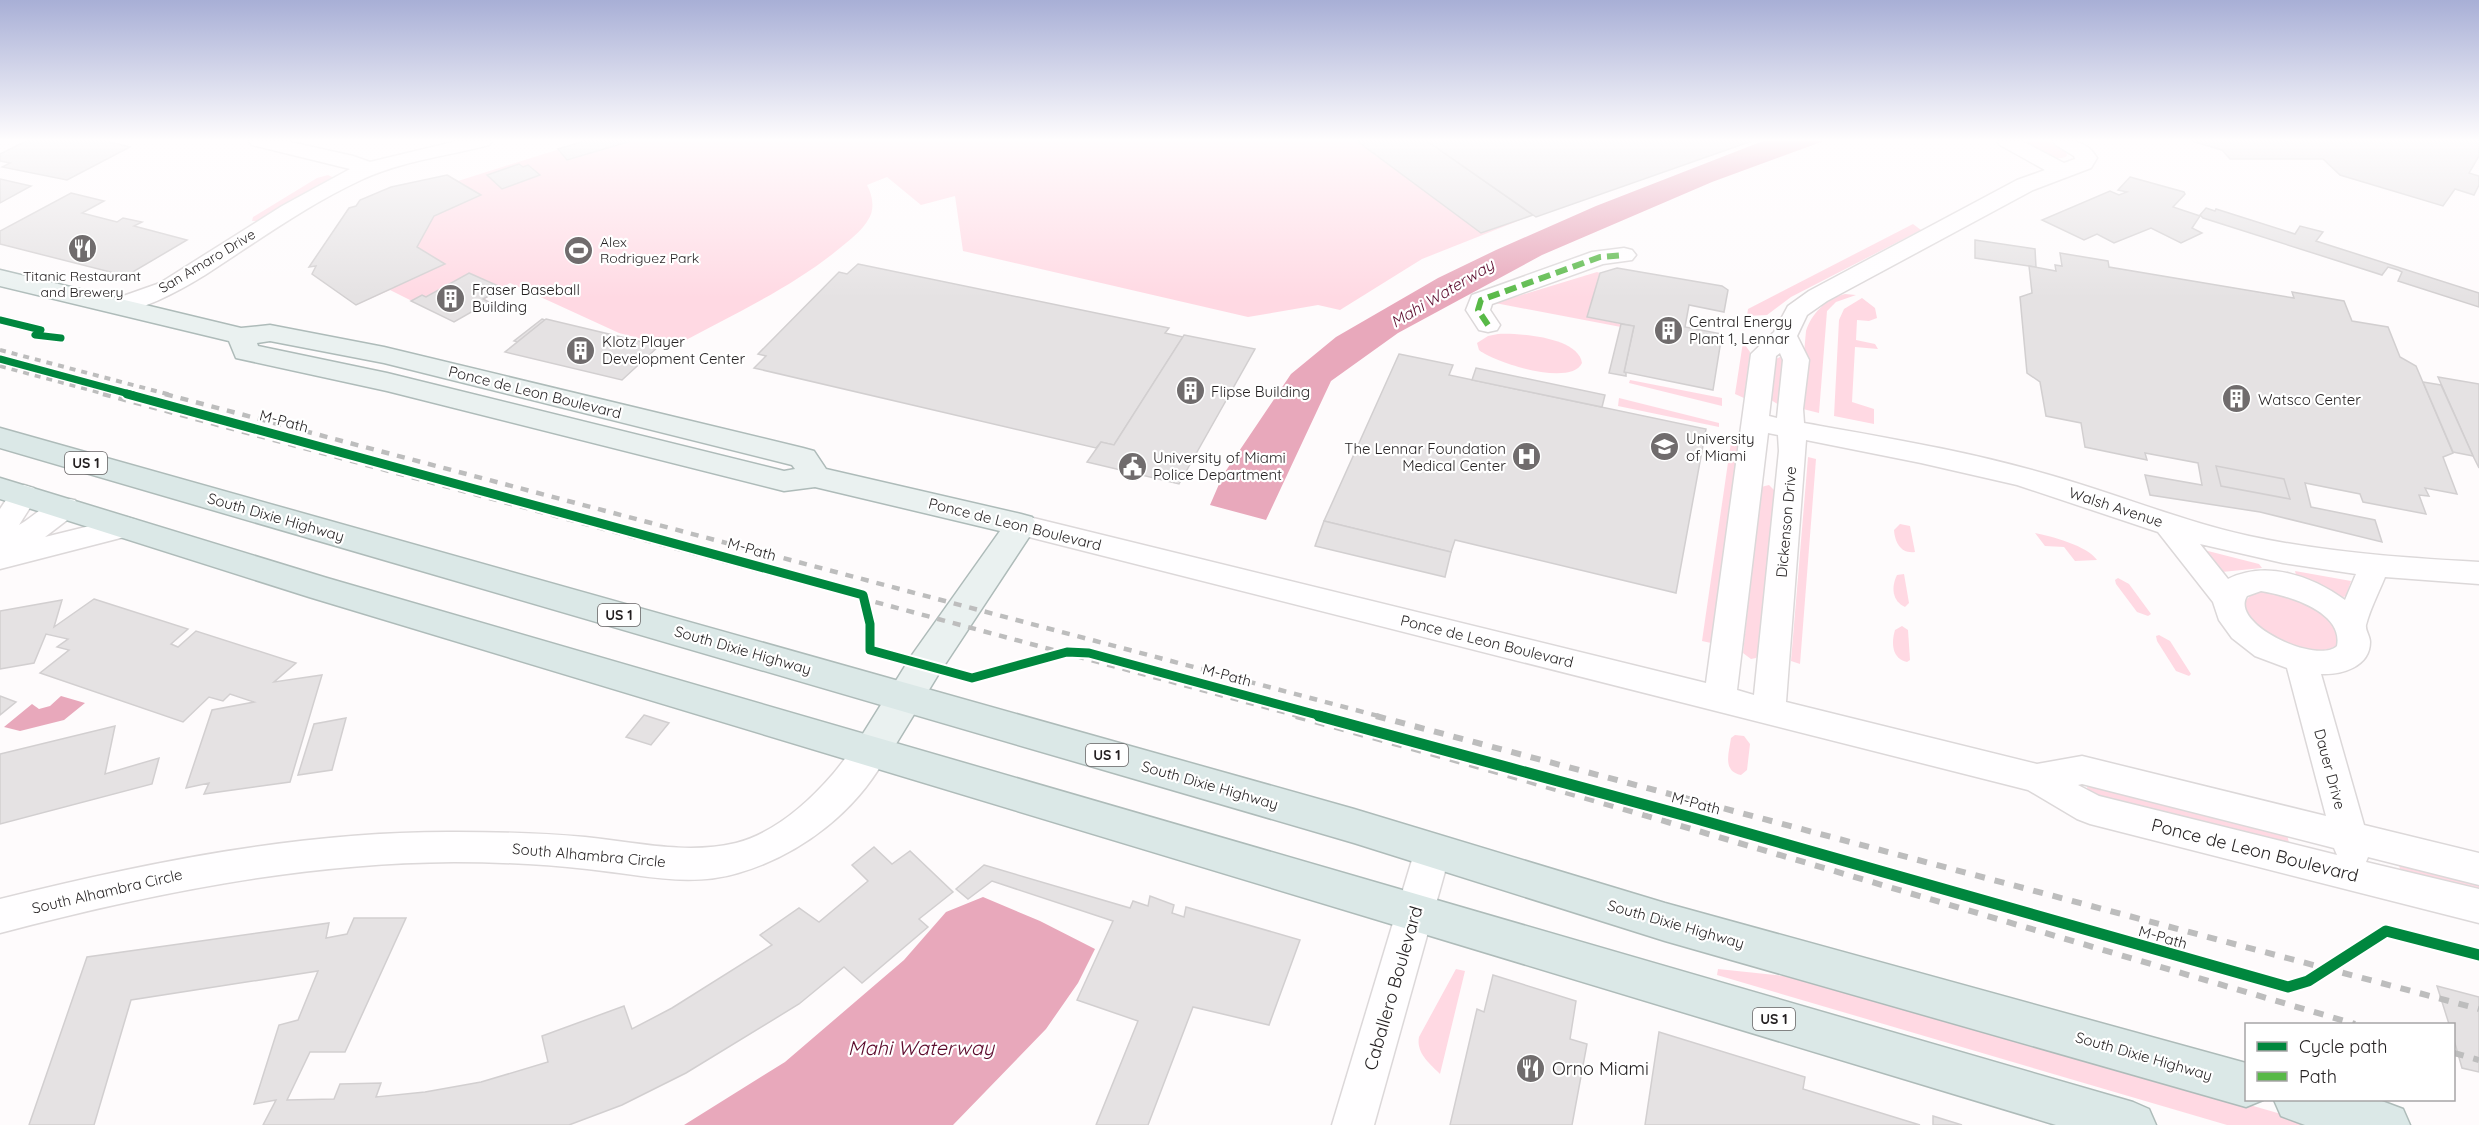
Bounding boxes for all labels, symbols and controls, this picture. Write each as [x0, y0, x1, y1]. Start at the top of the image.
street label: San Amaro Drive [155, 225, 259, 297]
restaurant icon: Titanic Restaurant and Brewery [66, 233, 98, 265]
place label: Alex Rodriguez Park [600, 233, 699, 267]
sports icon: Alex Rodriguez Park [563, 234, 595, 266]
water label: Mahi Waterway [1387, 254, 1498, 332]
place label: Titanic Restaurant and Brewery [23, 267, 141, 301]
place label: Fraser Baseball Building [472, 280, 580, 316]
building icon: Fraser Baseball Building [435, 282, 467, 314]
place label: Central Energy Plant 1, Lennar [1689, 312, 1792, 348]
building icon: Central Energy Plant 1, Lennar [1652, 314, 1684, 346]
place label: Klotz Player Development Center [602, 332, 746, 368]
building icon: Klotz Player Development Center [565, 334, 597, 366]
street label: Ponce de Leon Boulevard [447, 361, 623, 423]
building icon: Flipse Building [1174, 375, 1206, 407]
place label: Flipse Building [1211, 382, 1310, 401]
building icon: Watsco Center [2221, 383, 2253, 415]
place label: Watsco Center [2258, 390, 2361, 409]
street label: M-Path [257, 405, 311, 437]
place label: University of Miami [1686, 429, 1755, 465]
school or university icon: University of Miami [1649, 431, 1681, 463]
place label: The Lennar Foundation Medical Center [1344, 439, 1506, 475]
hospital icon: The Lennar Foundation Medical Center [1511, 441, 1543, 473]
place label: University of Miami Police Department [1153, 448, 1286, 484]
public building icon: University of Miami Police Department [1116, 450, 1148, 482]
road number: US 1 [65, 452, 107, 474]
street label: Dickenson Drive [1772, 466, 1800, 578]
street label: Walsh Avenue [2067, 483, 2165, 531]
street label: South Dixie Highway [205, 488, 347, 546]
street label: Ponce de Leon Boulevard [927, 493, 1103, 555]
street label: M-Path [725, 533, 779, 565]
road number: US 1 [598, 604, 640, 626]
street label: Ponce de Leon Boulevard [1399, 610, 1575, 672]
street label: South Dixie Highway [672, 621, 814, 679]
street label: M-Path [1200, 659, 1254, 691]
street label: Dauer Drive [2310, 727, 2350, 811]
road number: US 1 [1086, 744, 1128, 766]
street label: South Dixie Highway [1139, 756, 1281, 814]
street label: M-Path [1669, 787, 1723, 819]
street label: Ponce de Leon Boulevard [2149, 813, 2361, 887]
street label: South Alhambra Circle [511, 839, 667, 871]
street label: South Alhambra Circle [30, 864, 184, 918]
street label: South Dixie Highway [1605, 895, 1747, 953]
street label: Caballero Boulevard [1359, 903, 1427, 1073]
street label: M-Path [2136, 921, 2190, 953]
road number: US 1 [1753, 1008, 1795, 1030]
legend [2245, 1023, 2455, 1101]
street label: South Dixie Highway [2073, 1027, 2215, 1085]
water label: Mahi Waterway [848, 1035, 996, 1060]
text: Cycle path [2299, 1035, 2387, 1058]
restaurant icon: Orno Miami [1515, 1052, 1547, 1084]
place label: Orno Miami [1552, 1057, 1649, 1080]
text: Path [2299, 1065, 2337, 1088]

